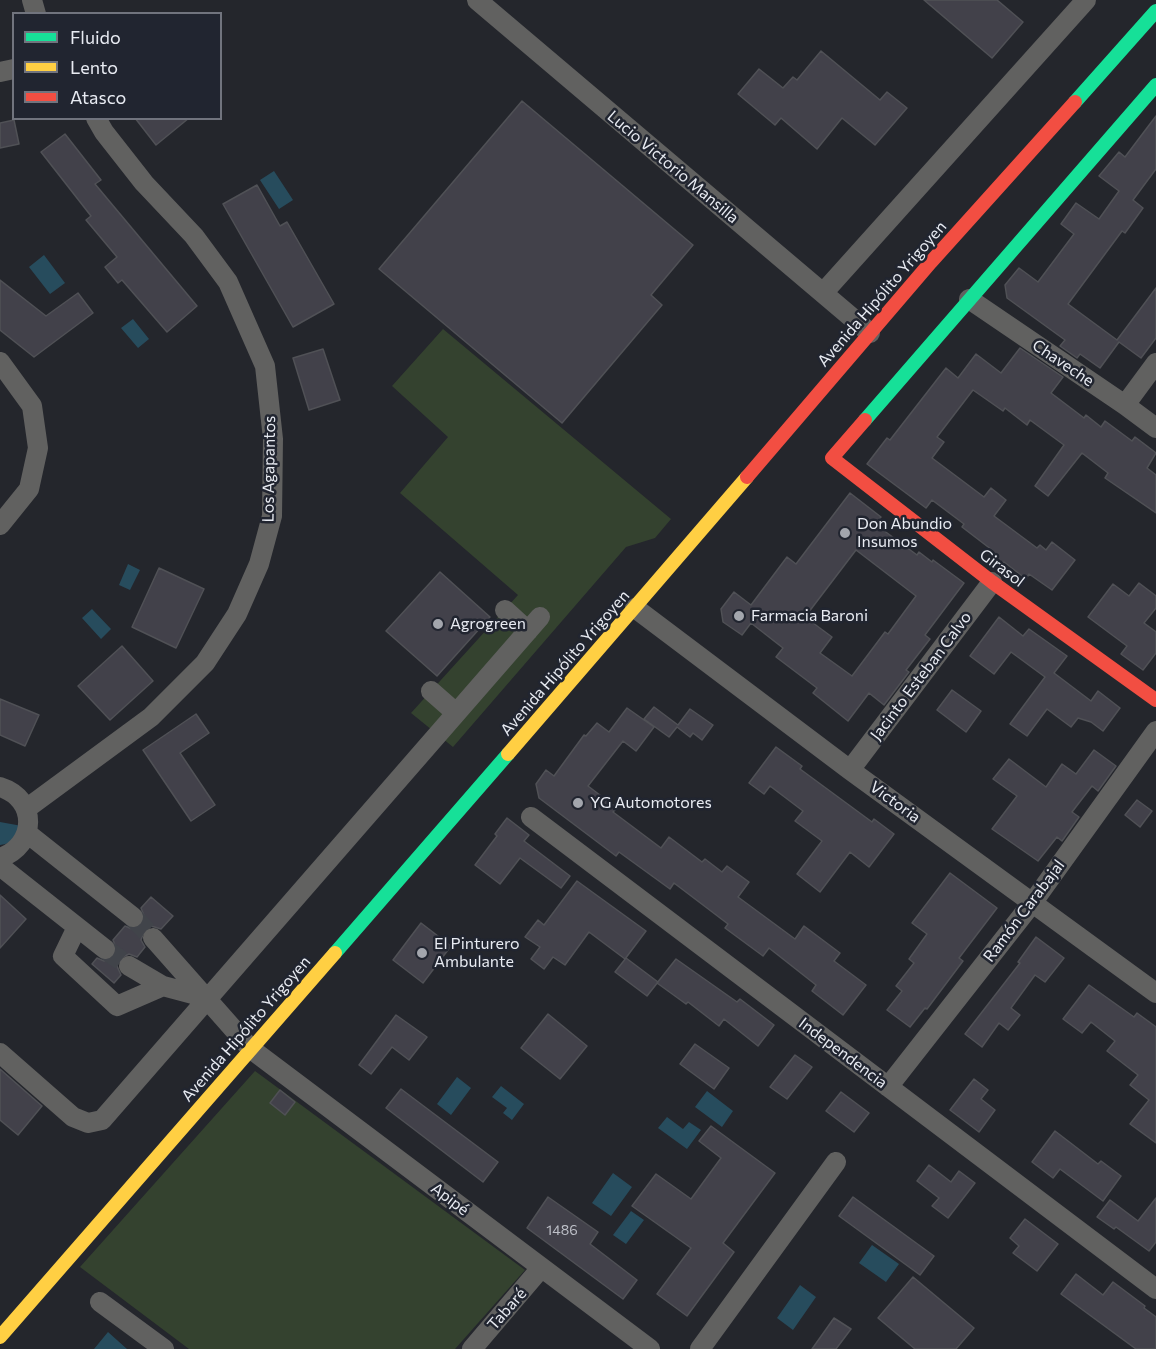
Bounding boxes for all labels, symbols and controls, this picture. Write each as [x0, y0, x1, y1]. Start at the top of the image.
legend [12, 12, 222, 120]
text: Fluido [70, 26, 121, 48]
text: Lento [70, 56, 118, 78]
text: Atasco [70, 86, 126, 108]
street label: Lucio Victorio Mansilla [603, 106, 743, 228]
street label: Avenida Hipólito Yrigoyen [814, 217, 950, 371]
street label: Chaveche [1029, 335, 1097, 391]
street label: Los Agapantos [258, 416, 280, 522]
place label: Don Abundio Insumos [857, 514, 952, 552]
marker: Don Abundio Insumos [838, 526, 852, 540]
street label: Girasol [976, 545, 1028, 591]
street label: Avenida Hipólito Yrigoyen [497, 586, 633, 740]
place label: Farmacia Baroni [751, 606, 868, 626]
street label: Jacinto Esteban Calvo [866, 608, 976, 744]
marker: Farmacia Baroni [732, 609, 746, 623]
place label: Agrogreen [450, 614, 526, 634]
marker: Agrogreen [431, 617, 445, 631]
street label: Victoria [866, 777, 924, 827]
place label: YG Automotores [590, 793, 712, 813]
marker: YG Automotores [571, 796, 585, 810]
street label: Ramón Carabajal [979, 856, 1069, 966]
place label: El Pinturero Ambulante [434, 934, 520, 972]
marker: El Pinturero Ambulante [415, 946, 429, 960]
street label: Avenida Hipólito Yrigoyen [178, 952, 314, 1106]
street label: Independencia [795, 1014, 891, 1092]
street label: Apipé [427, 1179, 473, 1219]
house number: 1486 [546, 1222, 578, 1238]
street label: Tabaré [483, 1284, 531, 1334]

